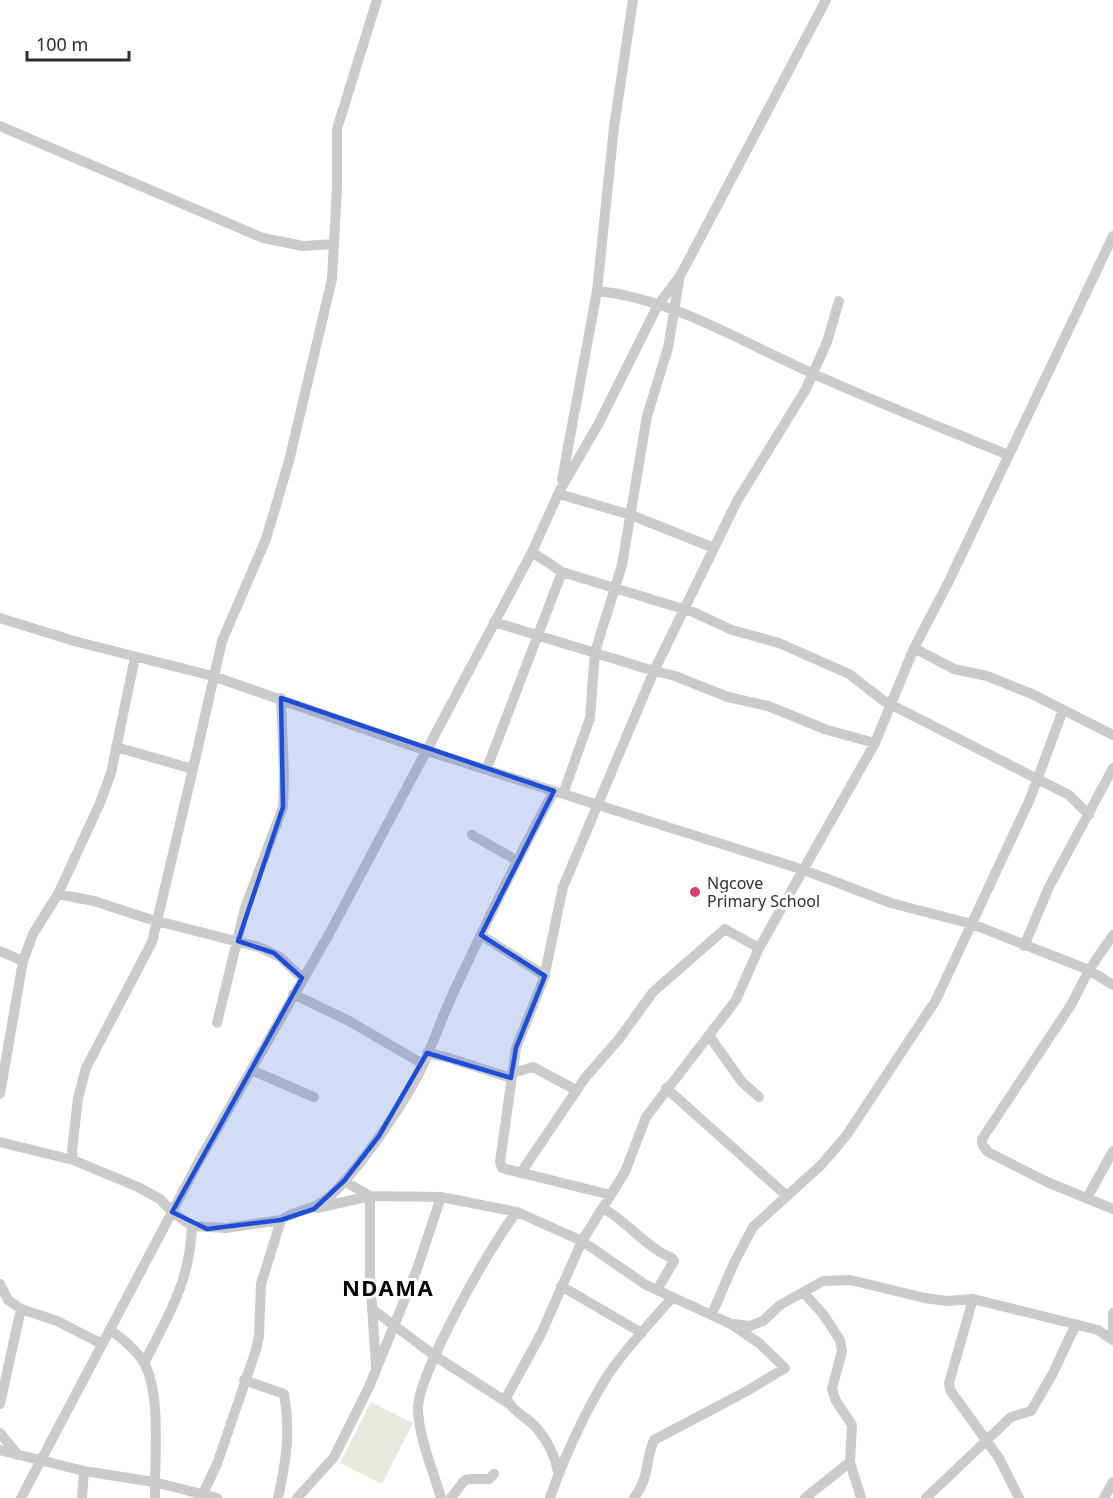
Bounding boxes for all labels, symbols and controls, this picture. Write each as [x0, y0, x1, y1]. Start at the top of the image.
scale bar [27, 24, 129, 62]
text: 100 m [36, 32, 88, 56]
place label: Ngcove Primary School [707, 872, 820, 912]
marker: Ngcove Primary School [688, 885, 702, 899]
district label: NDAMA [342, 1272, 434, 1302]

